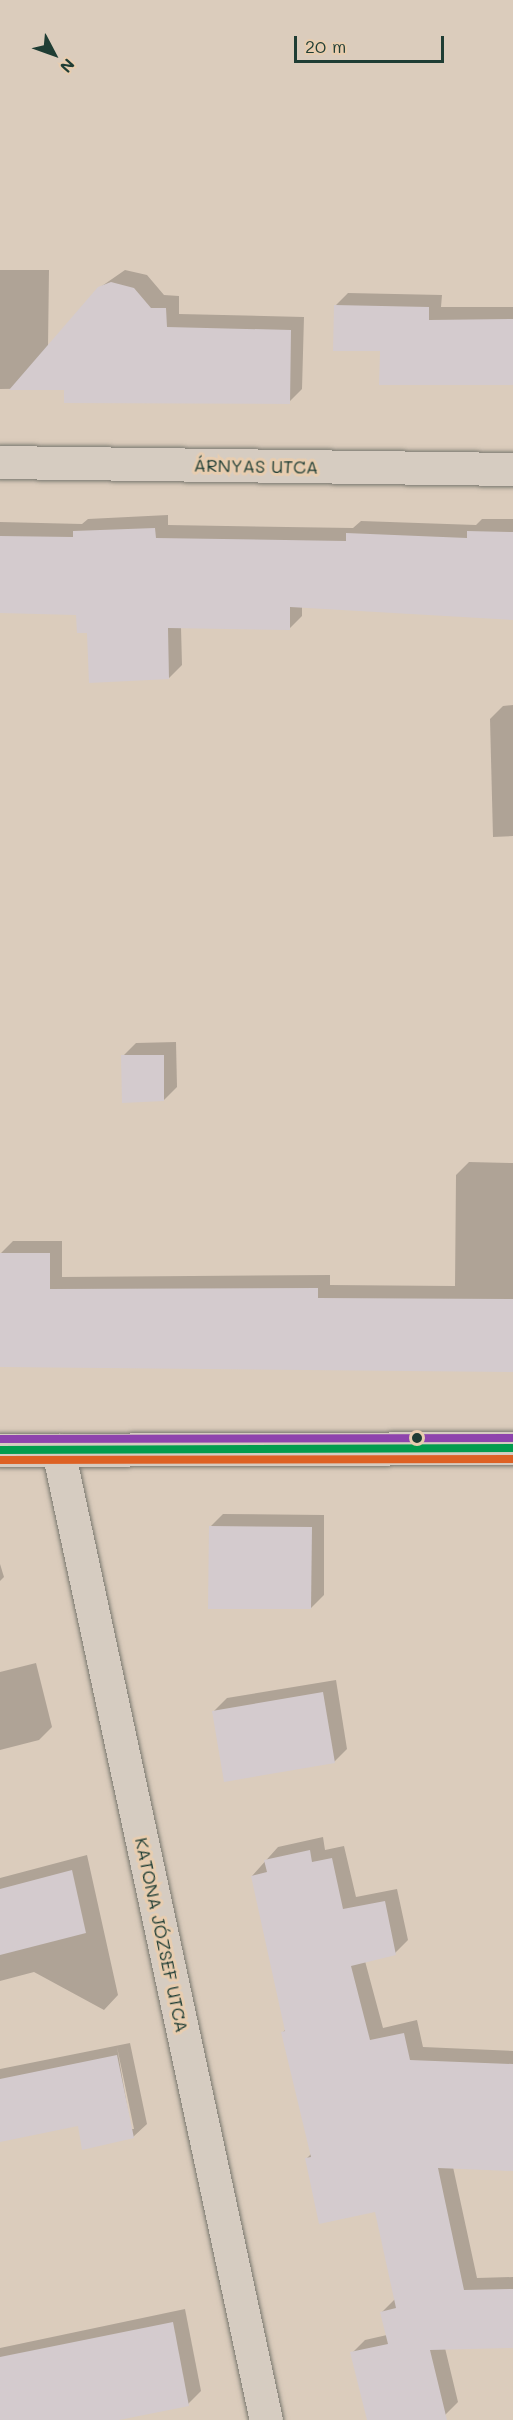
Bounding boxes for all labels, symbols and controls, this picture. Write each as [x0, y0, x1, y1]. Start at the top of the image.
north arrow [24, 24, 84, 84]
scale bar [297, 24, 447, 62]
text: 20 m [305, 34, 346, 58]
text: N [56, 55, 80, 78]
street label: ÁRNYAS UTCA [193, 454, 319, 478]
unlabelled marker [411, 1432, 423, 1444]
street label: KATONA JÓZSEF UTCA [131, 1835, 193, 2035]

